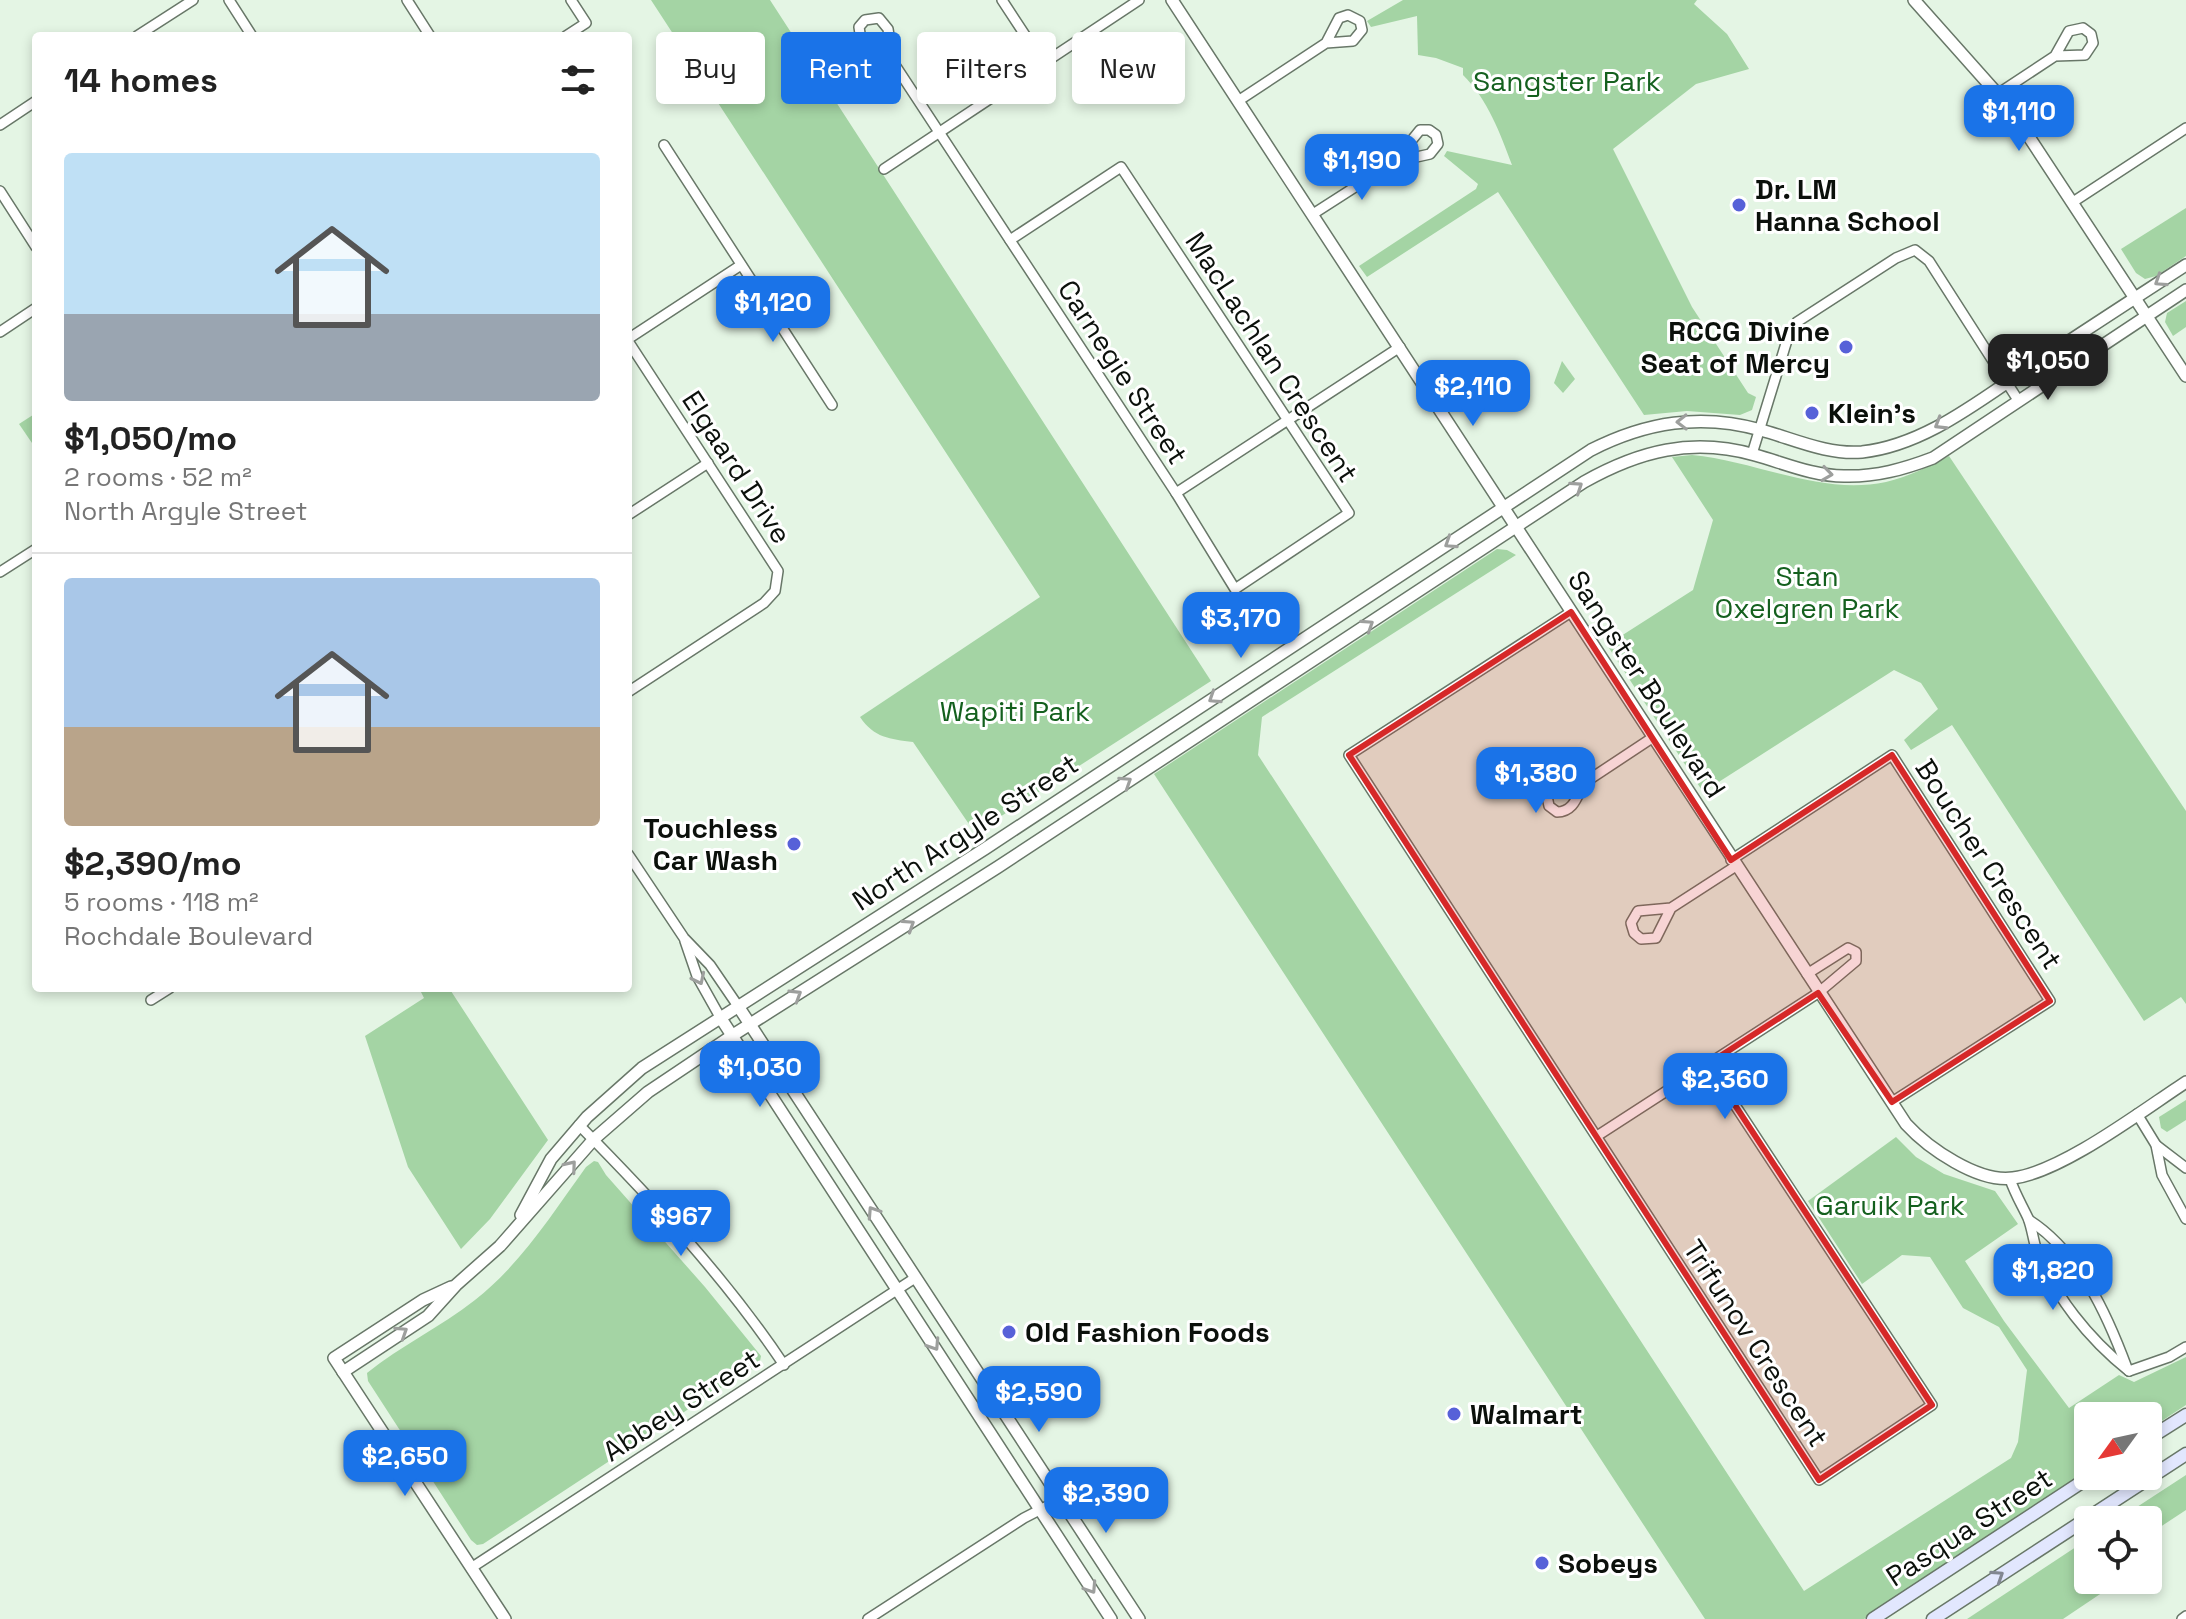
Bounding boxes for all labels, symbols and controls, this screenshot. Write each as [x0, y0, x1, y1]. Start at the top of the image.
chip: Buy [656, 32, 765, 104]
chip: Rent [781, 32, 901, 104]
chip: Filters [917, 32, 1056, 104]
chip: New [1072, 32, 1185, 104]
icon: filters [556, 58, 600, 102]
text: 14 homes [64, 59, 218, 102]
park label: Sangster Park [1473, 63, 1661, 99]
pin: $1,110 [1954, 85, 2084, 153]
text: $1,110 [1982, 94, 2056, 128]
pin: $1,190 [1297, 134, 1427, 202]
text: $1,190 [1323, 143, 1401, 177]
place label: Dr. LM Hanna School [1755, 171, 1940, 239]
marker: Dr. LM Hanna School [1730, 196, 1748, 214]
icon: home [260, 205, 404, 349]
street label: MacLachlan Crescent [1178, 225, 1366, 489]
one-way arrow [2155, 272, 2169, 287]
street label: Carnegie Street [1050, 273, 1196, 471]
pin: $1,120 [708, 276, 838, 344]
text: $1,120 [734, 285, 812, 319]
place label: RCCG Divine Seat of Mercy [1641, 313, 1830, 381]
pin: $1,050 [1983, 334, 2113, 402]
marker: RCCG Divine Seat of Mercy [1837, 338, 1855, 356]
text: $1,050 [2006, 343, 2090, 377]
pin: $2,110 [1408, 360, 1538, 428]
text: $2,110 [1434, 369, 1512, 403]
street label: Elgaard Drive [674, 384, 800, 550]
place label: Klein's [1828, 395, 1916, 431]
marker: Klein's [1803, 404, 1821, 422]
one-way arrow [1675, 413, 1688, 431]
one-way arrow [1934, 414, 1949, 430]
text: $1,050/mo [64, 417, 237, 460]
text: 2 rooms · 52 m² [64, 460, 252, 494]
one-way arrow [1821, 466, 1834, 483]
one-way arrow [1568, 482, 1583, 497]
text: North Argyle Street [64, 494, 308, 528]
one-way arrow [1444, 533, 1459, 548]
park label: Stan Oxelgren Park [1714, 558, 1900, 626]
street label: Sangster Boulevard [1560, 563, 1734, 805]
pin: $3,170 [1176, 592, 1306, 660]
text: $3,170 [1201, 601, 1281, 635]
one-way arrow [1359, 620, 1374, 635]
icon: home [260, 630, 404, 774]
one-way arrow [1208, 688, 1223, 703]
park label: Wapiti Park [940, 693, 1090, 729]
street label: North Argyle Street [845, 745, 1085, 919]
pin: $1,380 [1471, 747, 1601, 815]
street label: Boucher Crescent [1908, 752, 2070, 976]
text: $1,380 [1494, 756, 1578, 790]
one-way arrow [1118, 777, 1132, 792]
place label: Touchless Car Wash [643, 810, 778, 878]
marker: Touchless Car Wash [785, 835, 803, 853]
text: $2,390/mo [64, 842, 242, 885]
text: 5 rooms · 118 m² [64, 885, 259, 919]
text: Rochdale Boulevard [64, 919, 313, 953]
one-way arrow [900, 920, 915, 935]
one-way arrow [689, 970, 705, 985]
one-way arrow [788, 990, 802, 1005]
pin: $1,030 [695, 1041, 825, 1109]
text: $1,030 [718, 1050, 802, 1084]
pin: $2,360 [1660, 1053, 1790, 1121]
text: $2,360 [1681, 1062, 1769, 1096]
one-way arrow [561, 1161, 576, 1176]
park label: Garuik Park [1815, 1187, 1965, 1223]
pin: $967 [634, 1190, 728, 1258]
text: $967 [650, 1199, 712, 1233]
one-way arrow [868, 1207, 883, 1221]
street label: Trifunov Crescent [1676, 1233, 1836, 1453]
pin: $1,820 [1988, 1244, 2118, 1312]
text: $1,820 [2011, 1253, 2095, 1287]
place label: Old Fashion Foods [1025, 1314, 1270, 1350]
marker: Old Fashion Foods [1000, 1323, 1018, 1341]
one-way arrow [394, 1327, 408, 1342]
one-way arrow [924, 1336, 939, 1351]
street label: Abbey Street [596, 1341, 766, 1469]
pin: $2,590 [974, 1366, 1104, 1434]
text: $2,590 [995, 1375, 1083, 1409]
place label: Walmart [1470, 1396, 1583, 1432]
north arrow [2074, 1402, 2162, 1490]
map controls [2074, 1402, 2162, 1594]
marker: Walmart [1445, 1405, 1463, 1423]
pin: $2,650 [340, 1430, 470, 1498]
text: $2,650 [361, 1439, 449, 1473]
street label: Pasqua Street [1879, 1460, 2059, 1594]
pin: $2,390 [1041, 1467, 1171, 1535]
text: $2,390 [1062, 1476, 1150, 1510]
button: locate [2074, 1506, 2162, 1594]
place label: Sobeys [1558, 1545, 1658, 1581]
marker: Sobeys [1533, 1554, 1551, 1572]
one-way arrow [1990, 1571, 2004, 1586]
one-way arrow [1082, 1580, 1097, 1594]

